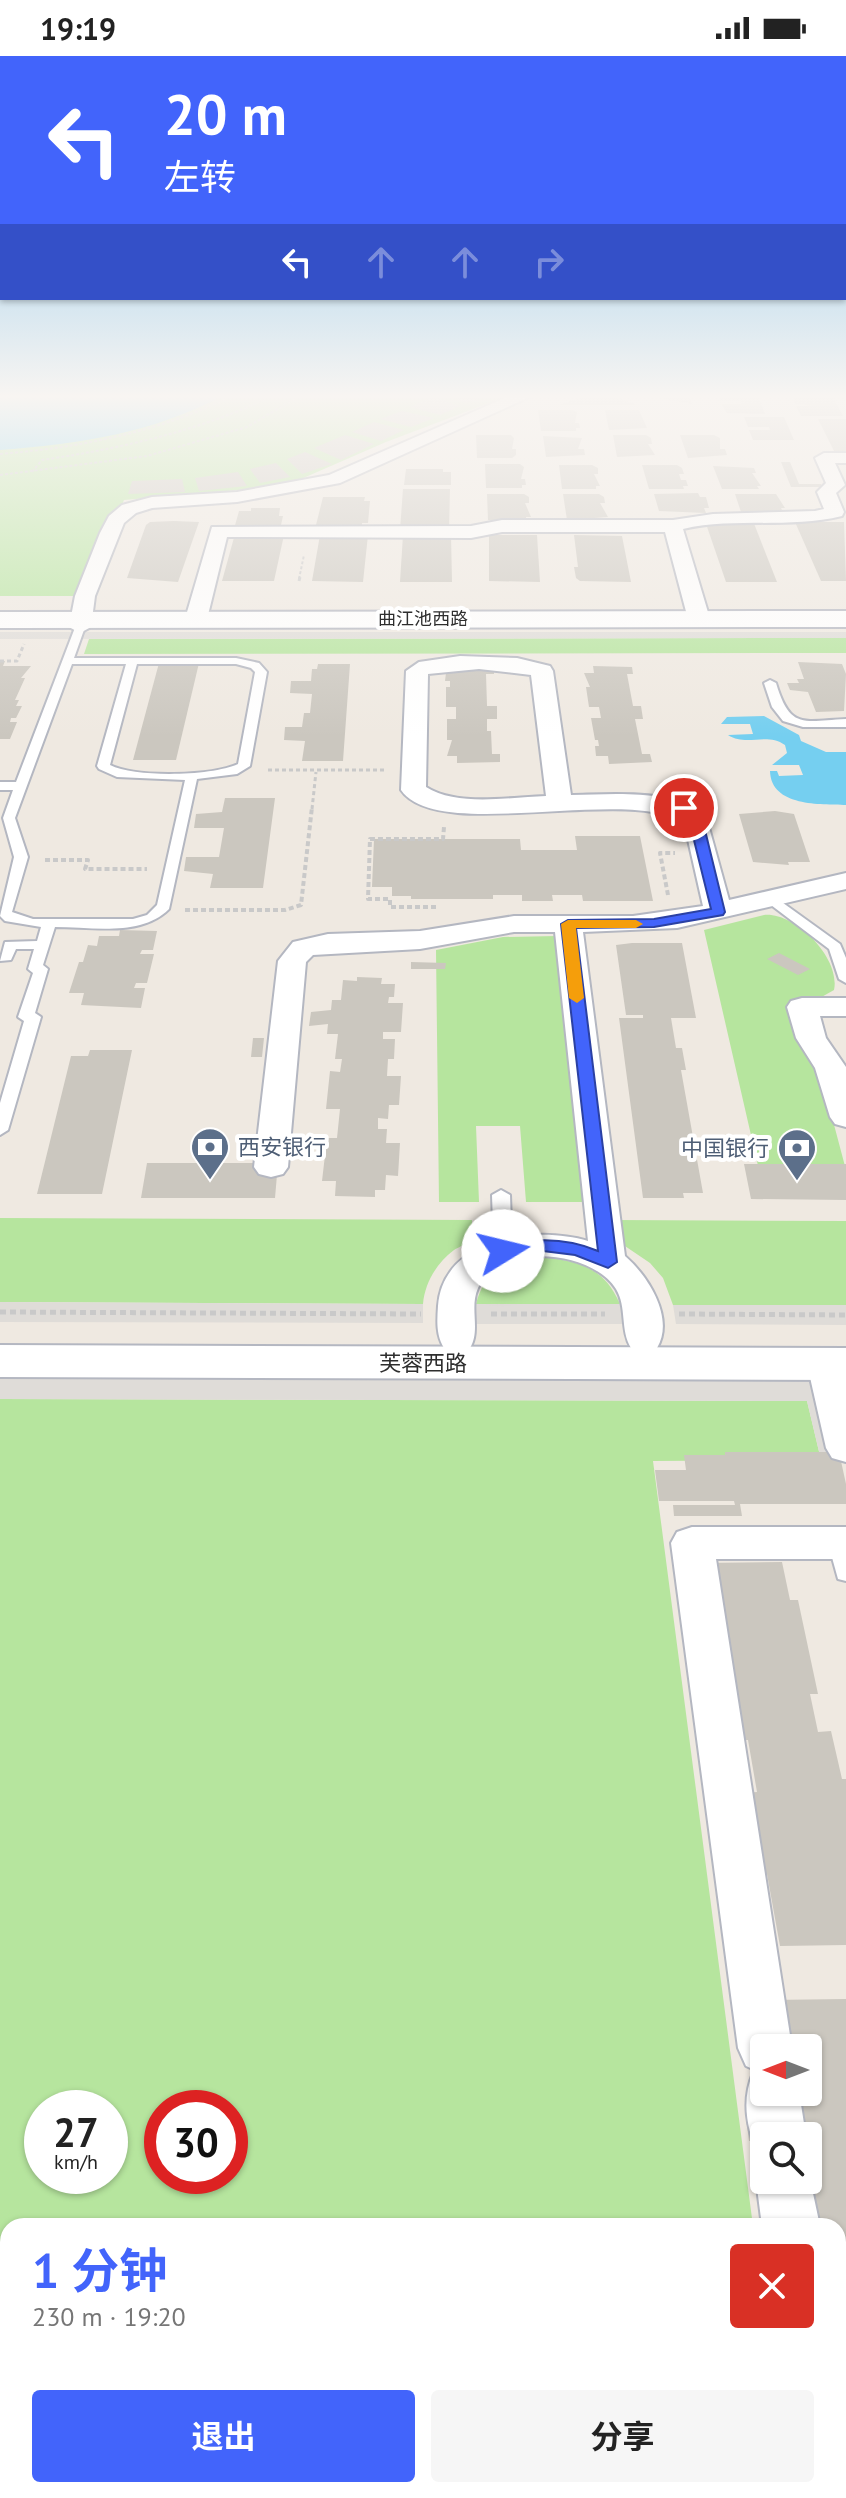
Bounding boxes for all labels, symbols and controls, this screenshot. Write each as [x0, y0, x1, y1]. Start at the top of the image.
text: 19:19 [40, 9, 116, 48]
text: 20 m [164, 78, 287, 150]
icon: left [32, 88, 136, 192]
text: 左转 [164, 153, 236, 200]
icon: left [275, 240, 319, 284]
icon: ahead [359, 240, 403, 284]
icon: ahead [443, 240, 487, 284]
icon: right [527, 240, 571, 284]
street label: 曲江池西路 [378, 607, 468, 630]
pin [650, 774, 718, 842]
icon: arrive [662, 786, 706, 830]
bank icon: 西安银行 [189, 1126, 231, 1181]
bank icon: 中国银行 [776, 1127, 818, 1182]
place label: 西安银行 [238, 1133, 326, 1161]
place label: 中国银行 [681, 1134, 769, 1162]
position arrow [461, 1209, 545, 1293]
street label: 芙蓉西路 [379, 1349, 467, 1377]
north arrow [750, 2034, 822, 2106]
map controls [750, 2034, 822, 2194]
speed limit sign: 30 [144, 2090, 248, 2194]
text: 27 [53, 2106, 99, 2158]
button: search [750, 2122, 822, 2194]
text: km/h [54, 2149, 98, 2175]
text: 1 分钟 [32, 2239, 167, 2301]
button: close [730, 2244, 814, 2328]
text: 230 m · 19:20 [32, 2300, 186, 2333]
button: 退出 [32, 2390, 415, 2482]
button: 分享 [431, 2390, 814, 2482]

